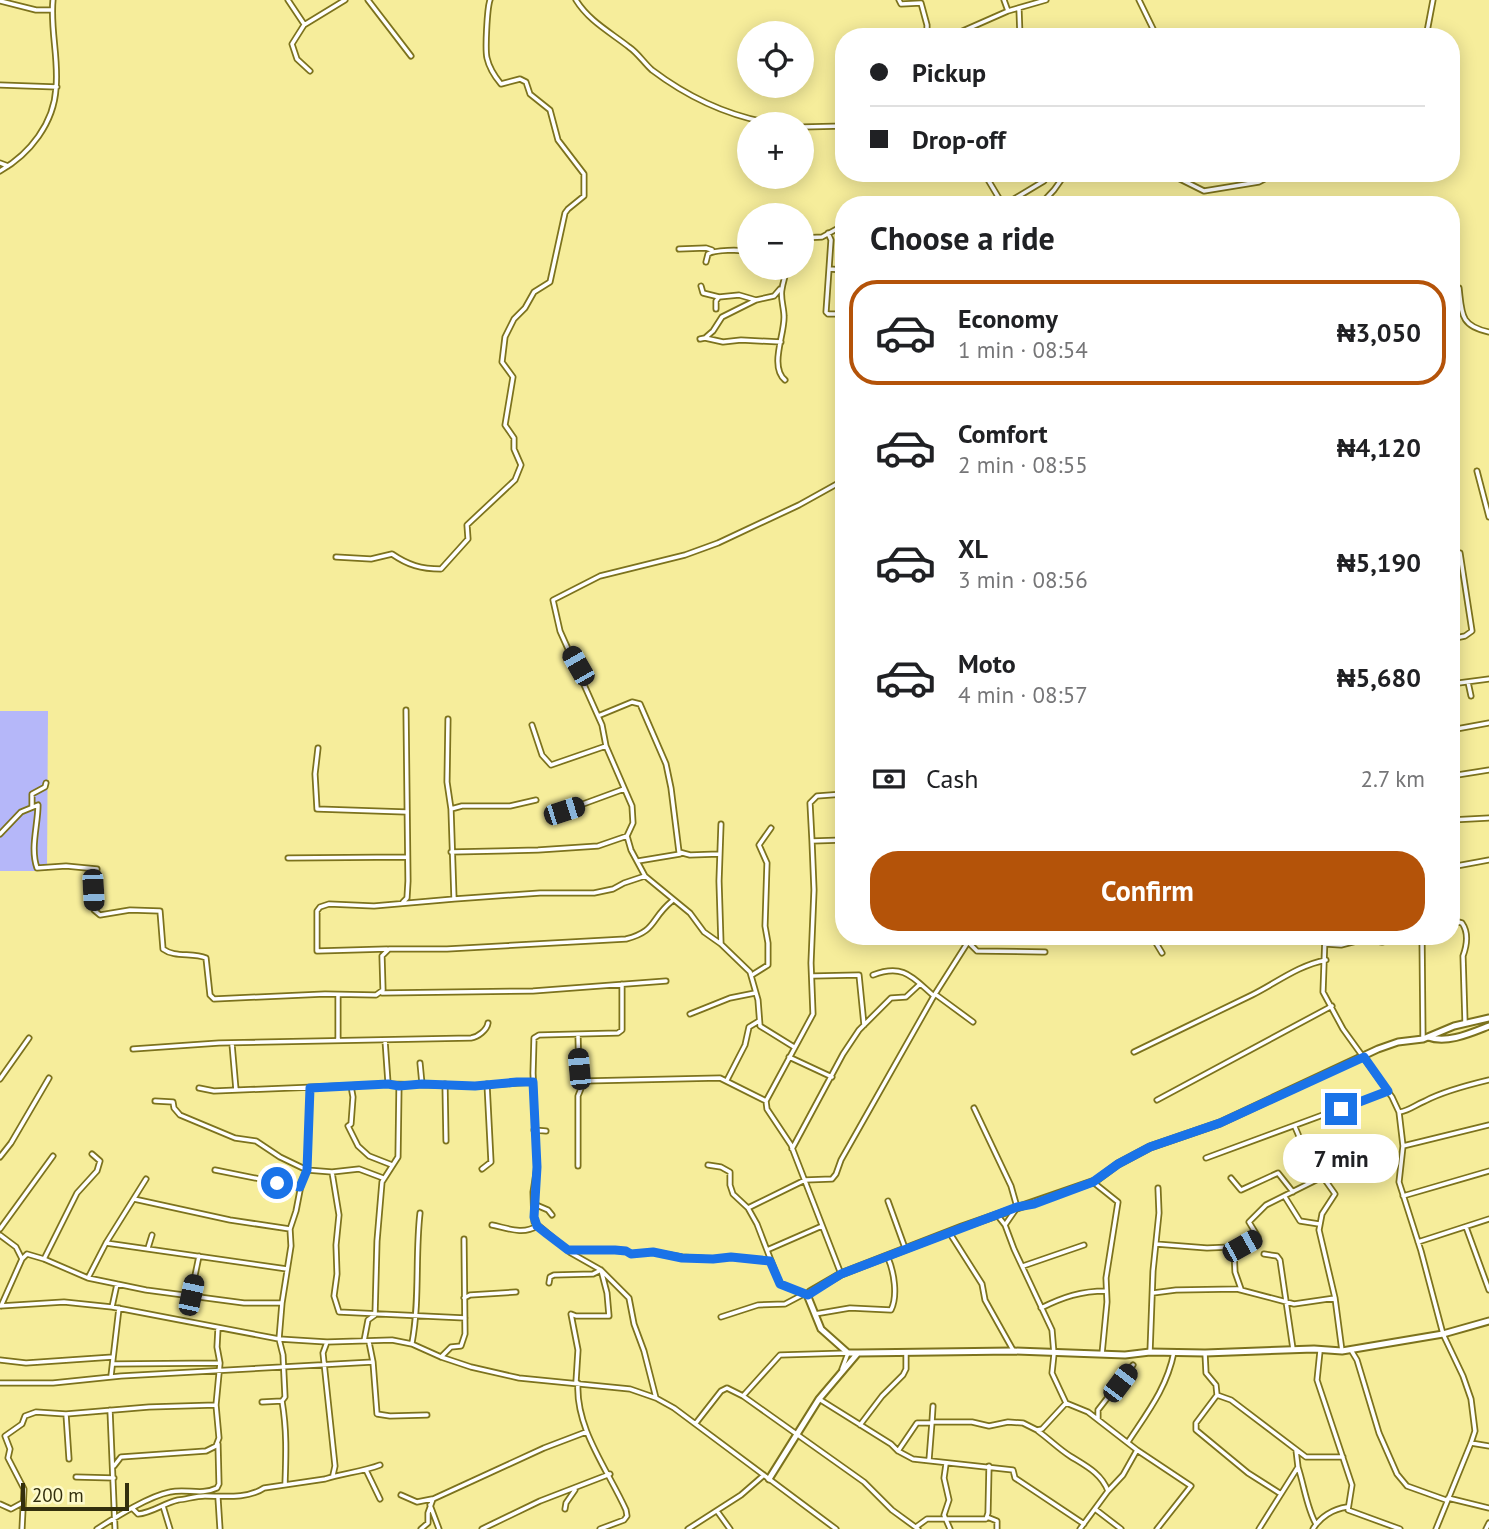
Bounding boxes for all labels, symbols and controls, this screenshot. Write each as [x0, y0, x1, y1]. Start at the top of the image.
map controls [737, 21, 814, 280]
button: locate [737, 21, 814, 98]
text: Pickup [912, 56, 986, 89]
button: + [737, 112, 814, 189]
text: Drop-off [912, 123, 1006, 156]
button: − [737, 203, 814, 280]
text: Choose a ride [870, 217, 1055, 259]
icon: car [874, 301, 937, 364]
text: Economy [958, 302, 1058, 335]
text: ₦3,050 [1337, 316, 1421, 349]
text: 1 min · 08:54 [958, 335, 1088, 364]
icon: car [874, 416, 937, 479]
text: Comfort [958, 417, 1048, 450]
text: ₦4,120 [1337, 431, 1421, 464]
text: 2 min · 08:55 [958, 450, 1088, 479]
icon: car [874, 531, 937, 594]
text: XL [958, 532, 988, 565]
text: ₦5,190 [1337, 546, 1421, 579]
text: 3 min · 08:56 [958, 565, 1088, 594]
car [559, 643, 598, 689]
icon: car [874, 646, 937, 709]
text: Moto [958, 647, 1016, 680]
text: ₦5,680 [1337, 661, 1421, 694]
text: 4 min · 08:57 [958, 680, 1088, 709]
icon: cash [870, 760, 908, 798]
text: Cash [926, 762, 978, 795]
text: 2.7 km [1360, 764, 1425, 793]
car [541, 795, 588, 827]
button: Confirm [870, 851, 1425, 931]
car [82, 868, 105, 912]
car [567, 1047, 592, 1091]
route end [1325, 1093, 1357, 1125]
callout: 7 min [1283, 1134, 1399, 1182]
text: 7 min [1314, 1144, 1368, 1173]
route start [261, 1167, 293, 1199]
car [1219, 1227, 1266, 1265]
car [177, 1272, 206, 1318]
car [1099, 1360, 1142, 1406]
scale bar [21, 1480, 130, 1512]
text: 200 m [32, 1483, 84, 1507]

